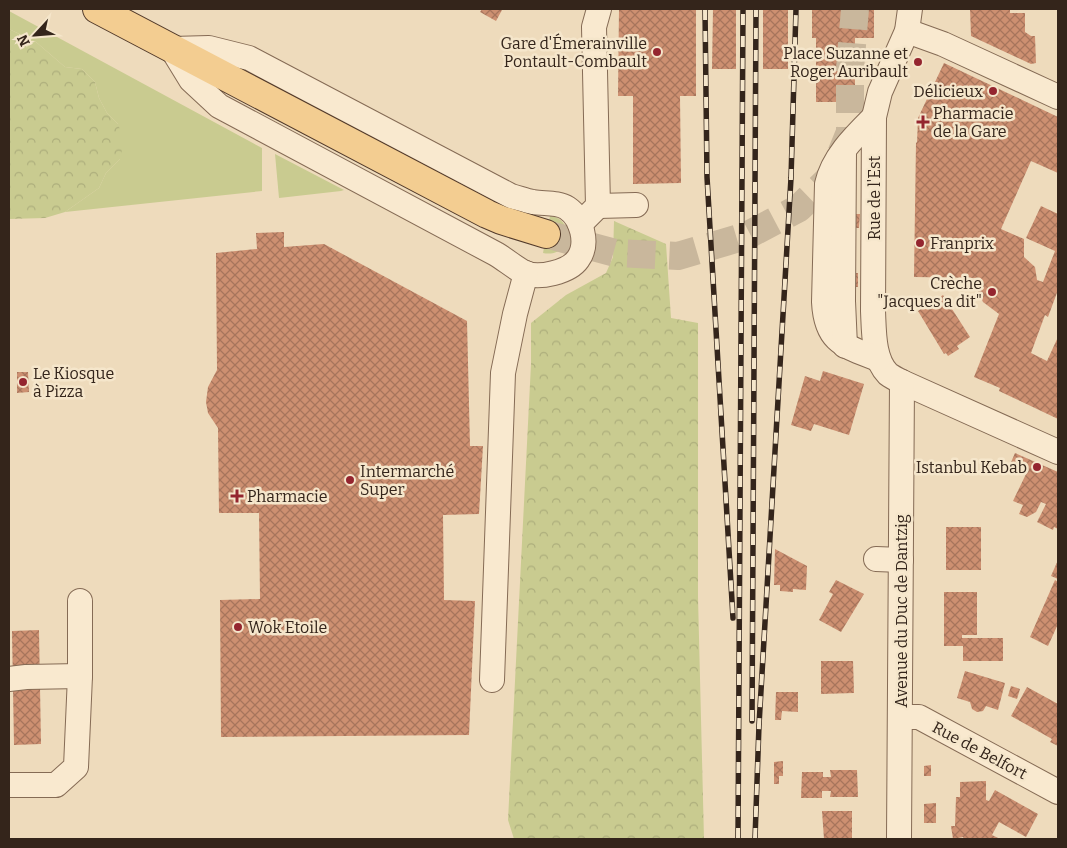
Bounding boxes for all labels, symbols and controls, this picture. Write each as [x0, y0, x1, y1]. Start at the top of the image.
north arrow [10, 10, 60, 60]
text: N [14, 32, 34, 49]
place label: Gare d'Émerainville Pontault-Combault [500, 33, 647, 71]
place label: Place Suzanne et Roger Auribault [783, 44, 908, 81]
marker: Gare d'Émerainville Pontault-Combault [651, 46, 663, 58]
marker: Place Suzanne et Roger Auribault [912, 56, 924, 68]
place label: Délicieux [913, 82, 983, 101]
marker: Délicieux [987, 85, 999, 97]
place label: Pharmacie de la Gare [933, 104, 1013, 141]
marker: Pharmacie de la Gare [917, 116, 929, 128]
street label: Rue de l'Est [865, 155, 884, 240]
place label: Franprix [930, 234, 994, 253]
marker: Franprix [914, 237, 926, 249]
place label: Crèche "Jacques a dit" [877, 274, 982, 311]
marker: Crèche "Jacques a dit" [986, 286, 998, 298]
place label: Le Kiosque à Pizza [33, 364, 114, 401]
marker: Le Kiosque à Pizza [17, 376, 29, 388]
place label: Istanbul Kebab [916, 458, 1027, 477]
marker: Istanbul Kebab [1031, 461, 1043, 473]
place label: Intermarché Super [360, 462, 454, 499]
marker: Intermarché Super [344, 474, 356, 486]
place label: Pharmacie [247, 487, 327, 506]
marker: Pharmacie [231, 490, 243, 502]
street label: Avenue du Duc de Dantzig [892, 514, 911, 708]
place label: Wok Etoile [248, 618, 327, 637]
marker: Wok Etoile [232, 621, 244, 633]
street label: Rue de Belfort [929, 718, 1031, 783]

